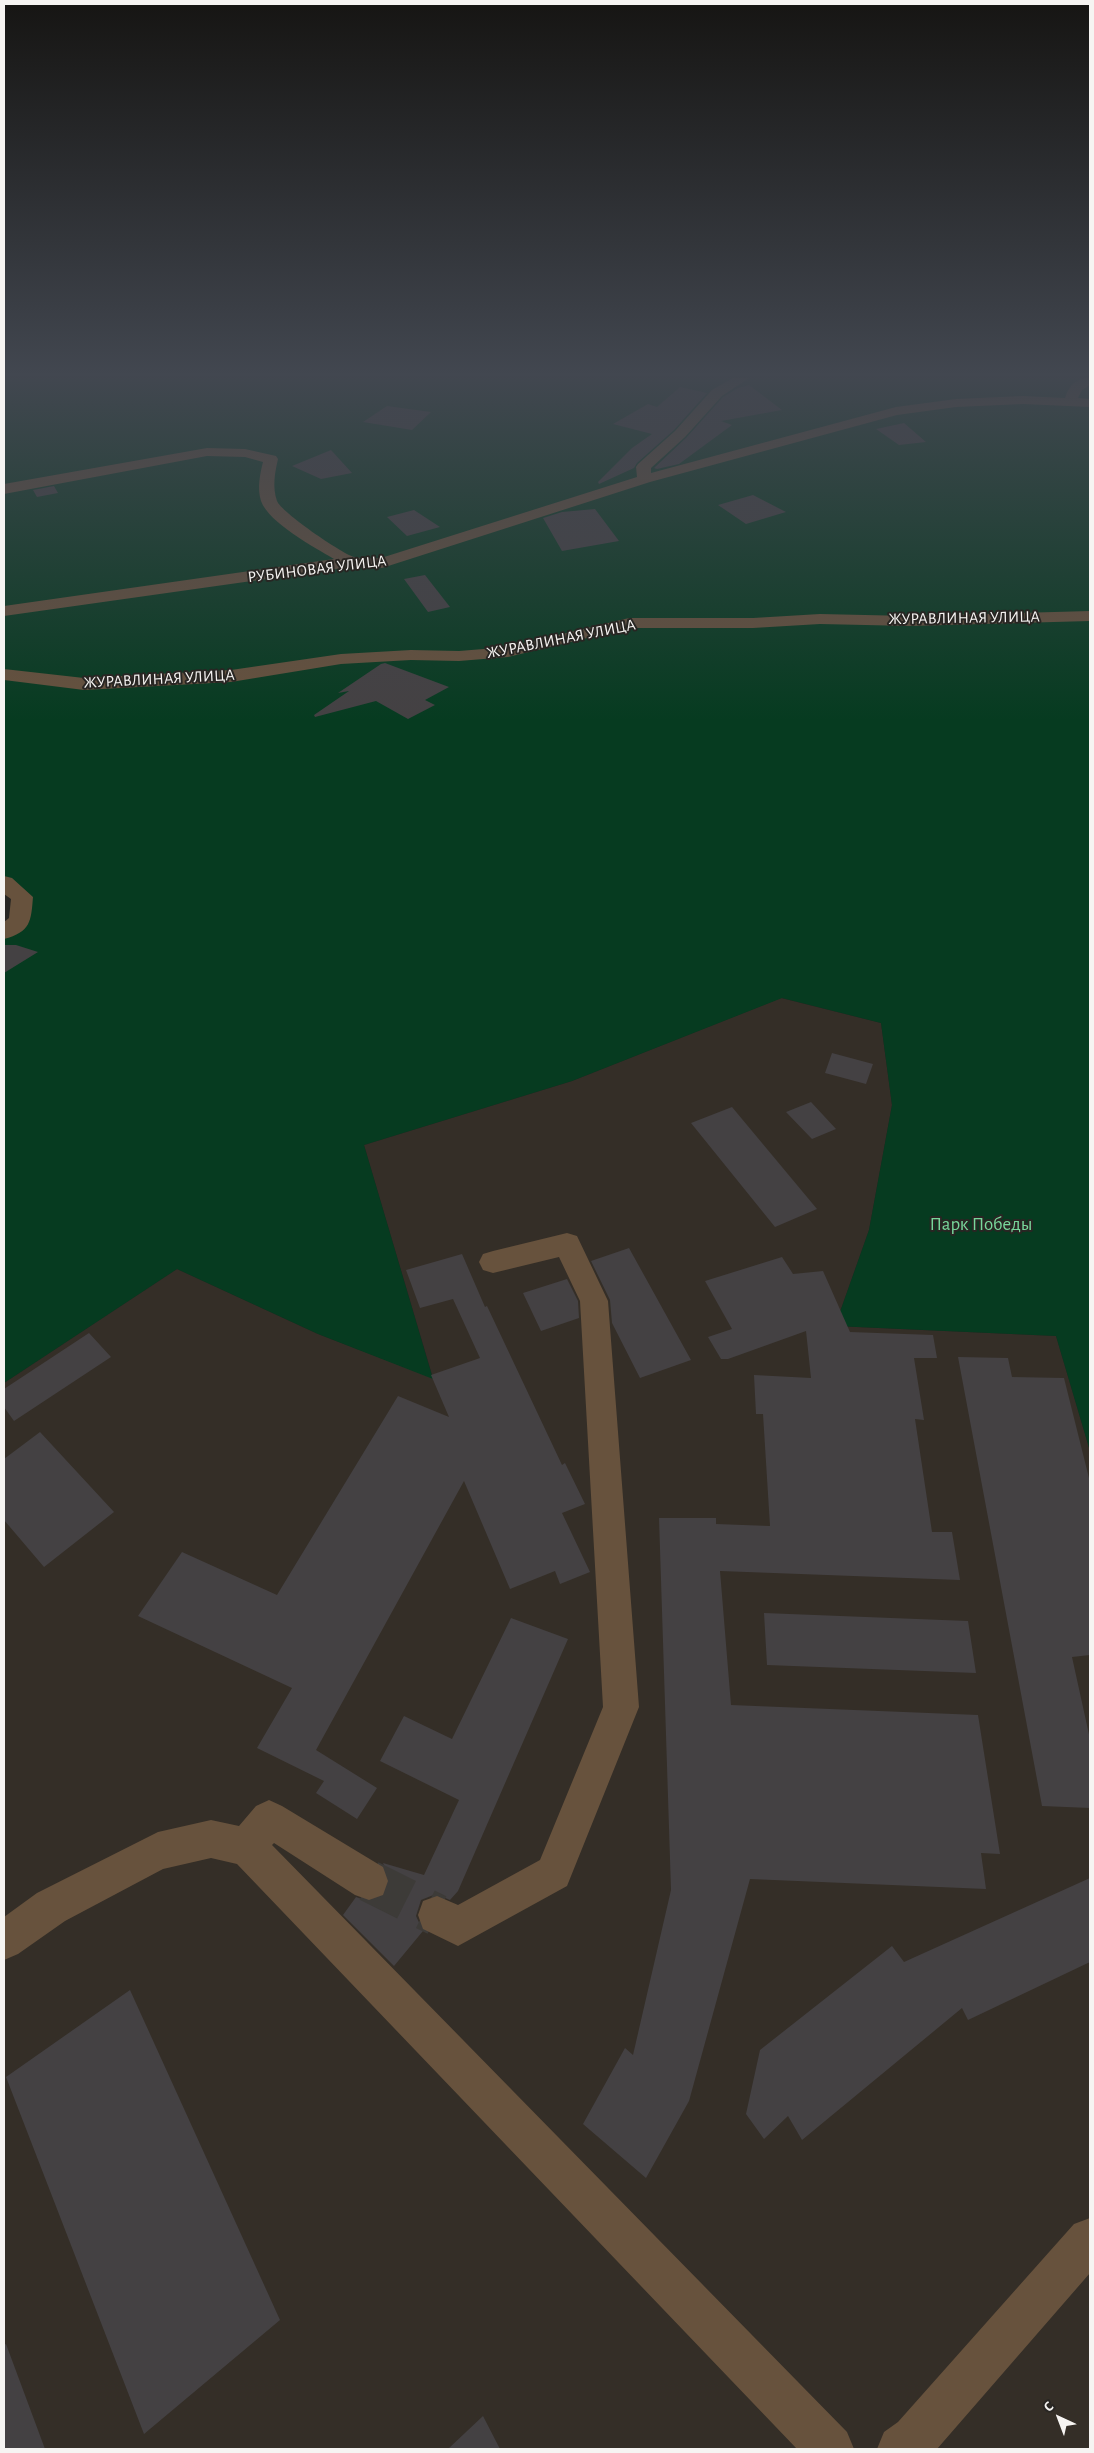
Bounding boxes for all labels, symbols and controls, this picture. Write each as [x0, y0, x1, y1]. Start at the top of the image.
street label: РУБИНОВАЯ УЛИЦА [246, 551, 388, 587]
street label: ЖУРАВЛИНАЯ УЛИЦА [888, 607, 1040, 629]
street label: ЖУРАВЛИНАЯ УЛИЦА [485, 615, 637, 663]
street label: ЖУРАВЛИНАЯ УЛИЦА [83, 665, 235, 693]
park label: Парк Победы [930, 1213, 1032, 1235]
north arrow [1034, 2393, 1084, 2443]
text: С [1041, 2399, 1056, 2415]

